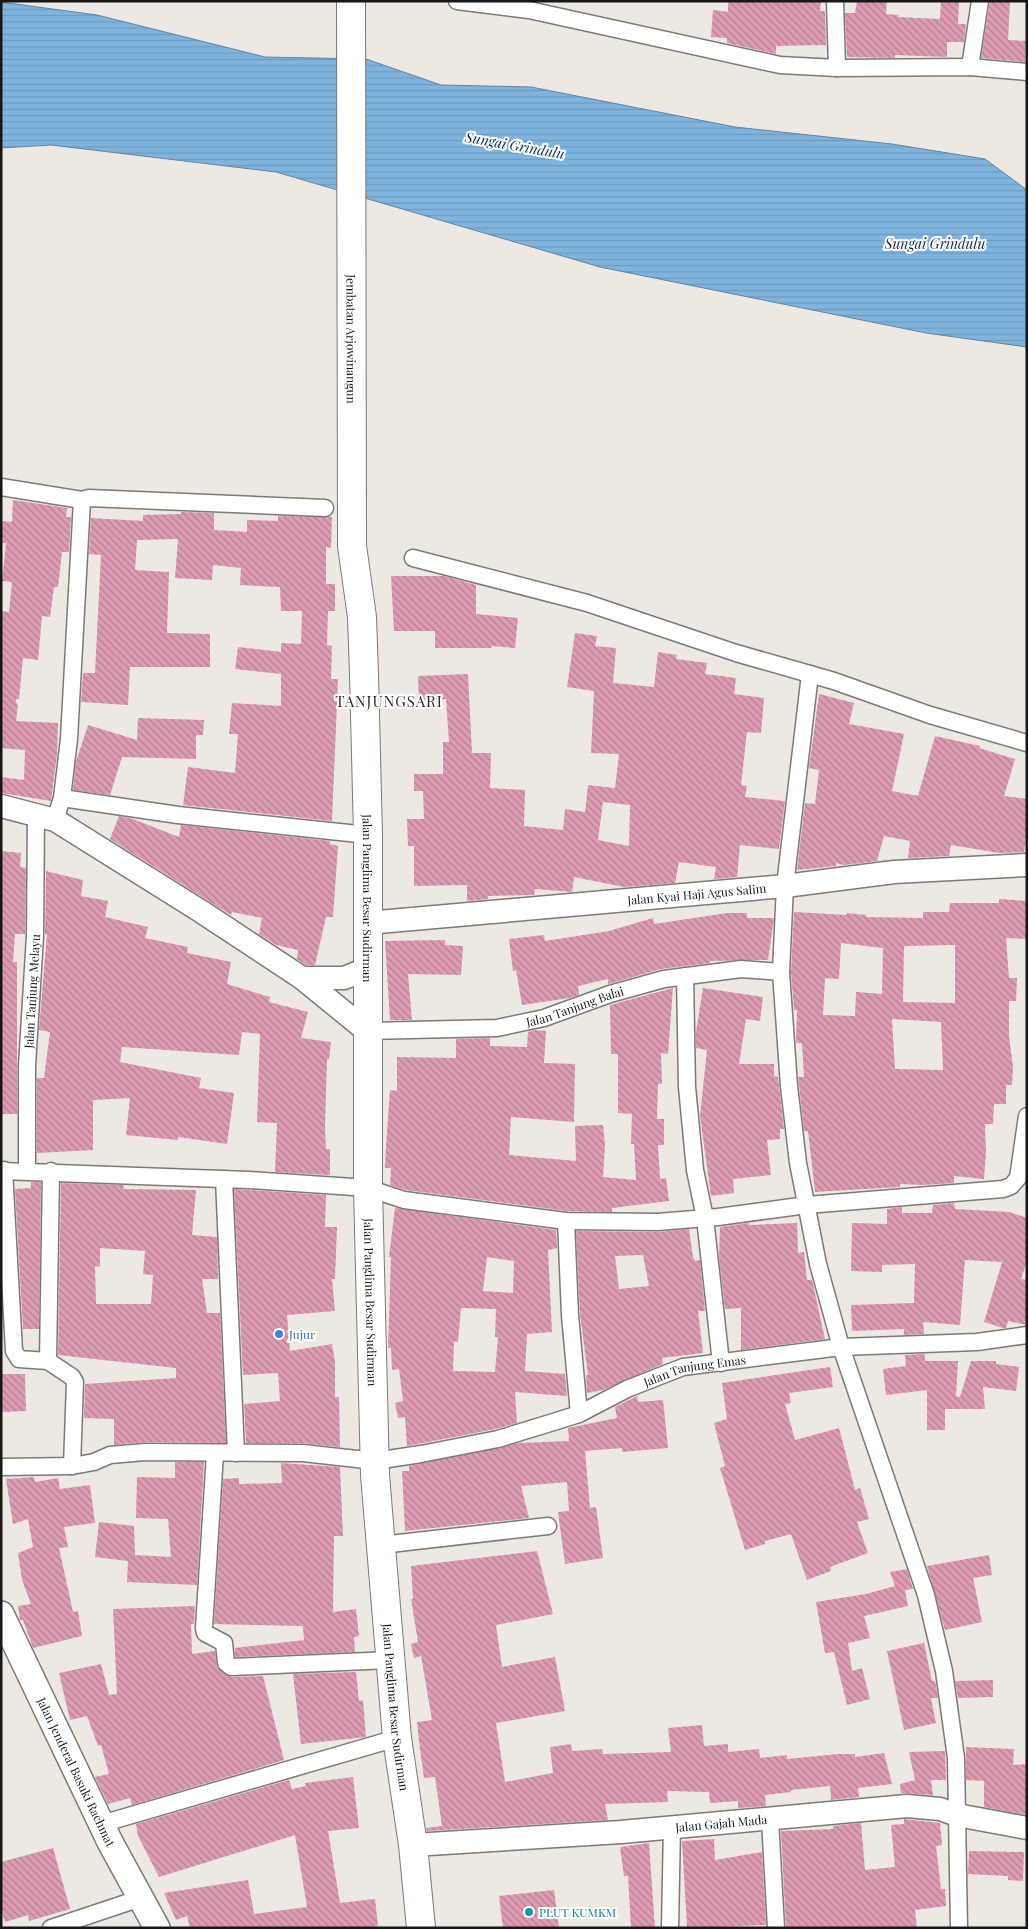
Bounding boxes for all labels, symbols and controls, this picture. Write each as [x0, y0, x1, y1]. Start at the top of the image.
water label: Sungai Grindulu [463, 127, 566, 163]
water label: Sungai Grindulu [884, 234, 985, 253]
street label: Jembatan Arjowinangun [343, 273, 360, 404]
district label: TANJUNGSARI [335, 691, 443, 711]
street label: Jalan Panglima Besar Sudirman [359, 813, 376, 982]
street label: Jalan Kyai Haji Agus Salim [626, 880, 767, 908]
street label: Jalan Tanjung Melayu [20, 933, 43, 1050]
street label: Jalan Tanjung Balai [523, 982, 626, 1030]
street label: Jalan Panglima Besar Sudirman [361, 1217, 381, 1386]
place label: Jujur [288, 1326, 316, 1342]
marker: Jujur [273, 1328, 285, 1340]
street label: Jalan Tanjung Emas [640, 1351, 747, 1390]
street label: Jalan Panglima Besar Sudirman [379, 1622, 413, 1792]
street label: Jalan Jenderal Basuki Rachmat [34, 1694, 119, 1850]
street label: Jalan Gajah Mada [674, 1811, 768, 1835]
place label: PLUT KUMKM [539, 1904, 616, 1920]
marker: PLUT KUMKM [523, 1906, 535, 1918]

